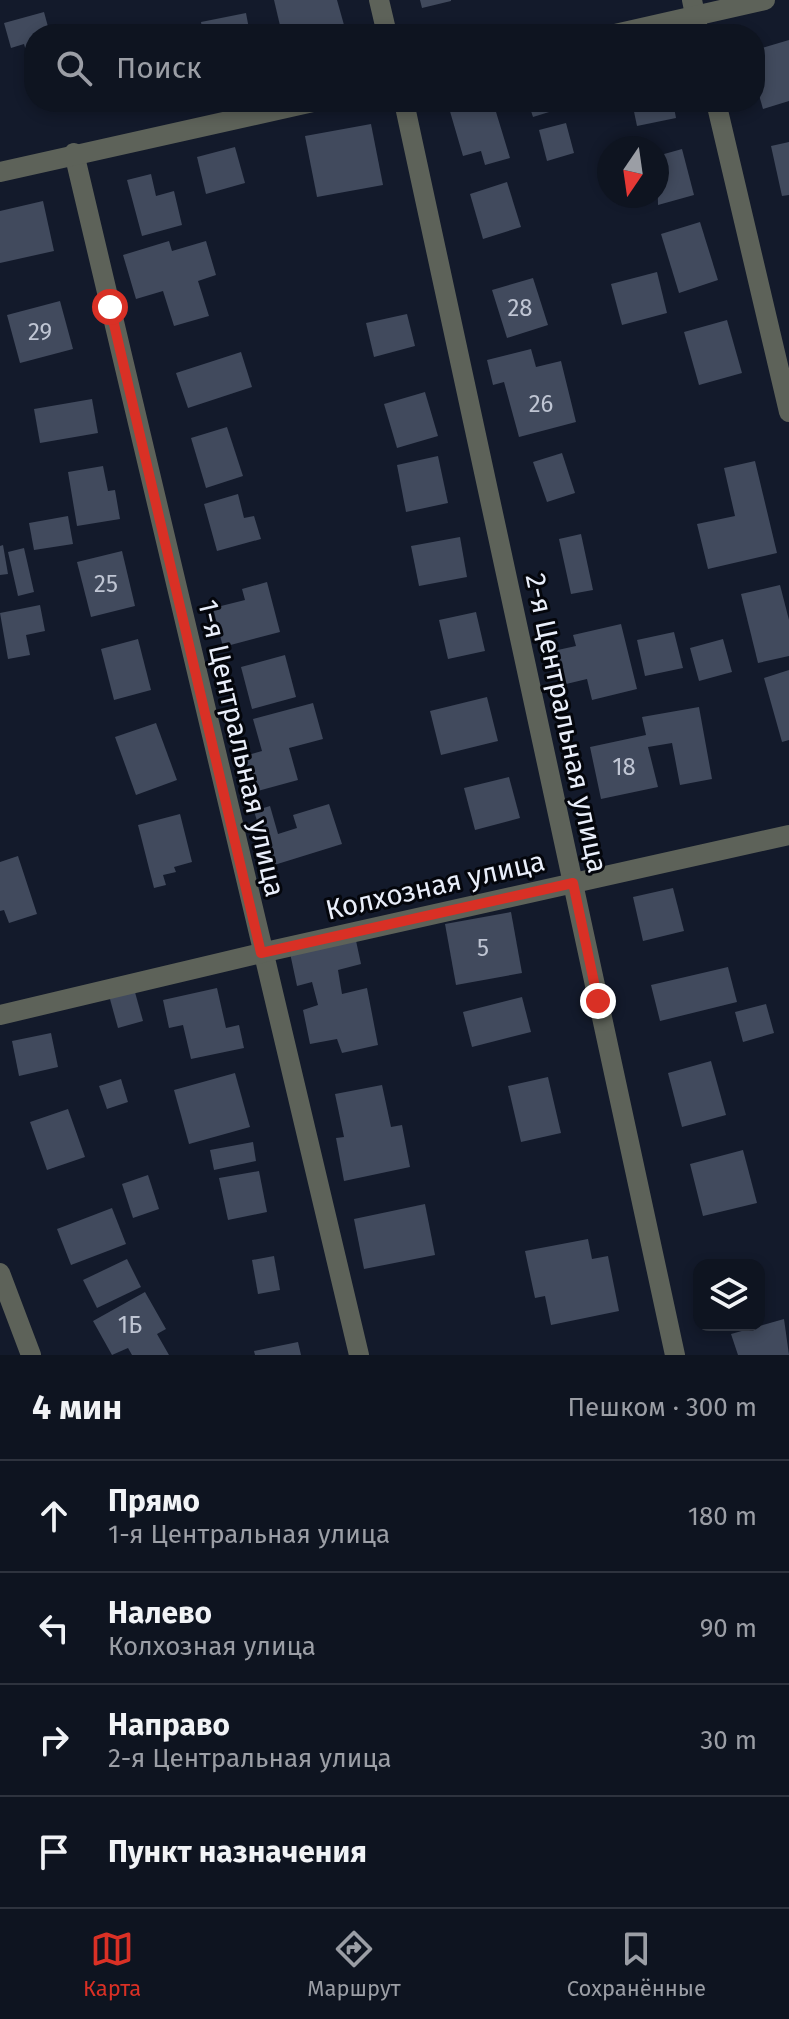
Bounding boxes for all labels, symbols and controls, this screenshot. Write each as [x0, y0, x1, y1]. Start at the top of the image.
search box [24, 24, 765, 112]
icon: search [52, 46, 96, 90]
text: Поиск [116, 50, 202, 86]
north arrow [597, 136, 669, 208]
route start [92, 289, 128, 325]
house number: 28 [507, 294, 533, 322]
house number: 29 [28, 318, 52, 346]
house number: 26 [529, 390, 553, 418]
house number: 25 [94, 570, 118, 598]
street label: 2-я Центральная улица [519, 570, 614, 876]
street label: 1-я Центральная улица [191, 596, 292, 900]
house number: 18 [612, 753, 636, 781]
street label: Колхозная улица [322, 844, 548, 927]
house number: 5 [477, 934, 489, 962]
route end [580, 983, 616, 1019]
map controls [693, 1259, 765, 1331]
button: layers [693, 1259, 765, 1331]
house number: 1Б [118, 1311, 142, 1339]
text: 4 мин [32, 1387, 122, 1428]
text: Пешком · 300 m [568, 1392, 757, 1423]
text: Прямо [108, 1483, 200, 1519]
icon: ahead [32, 1494, 76, 1538]
text: 180 m [688, 1501, 757, 1532]
text: 1-я Центральная улица [108, 1519, 390, 1550]
text: Налево [108, 1595, 212, 1631]
icon: left [32, 1606, 76, 1650]
text: 90 m [700, 1613, 757, 1644]
text: Колхозная улица [108, 1631, 316, 1662]
text: Направо [108, 1707, 230, 1743]
icon: right [32, 1718, 76, 1762]
text: 30 m [700, 1725, 757, 1756]
text: 2-я Центральная улица [108, 1743, 392, 1774]
icon: arrive [32, 1830, 76, 1874]
text: Пункт назначения [108, 1834, 367, 1870]
tab: Карта [83, 1927, 141, 2002]
tab: Маршрут [307, 1927, 401, 2002]
tab: Сохранённые [567, 1927, 706, 2002]

